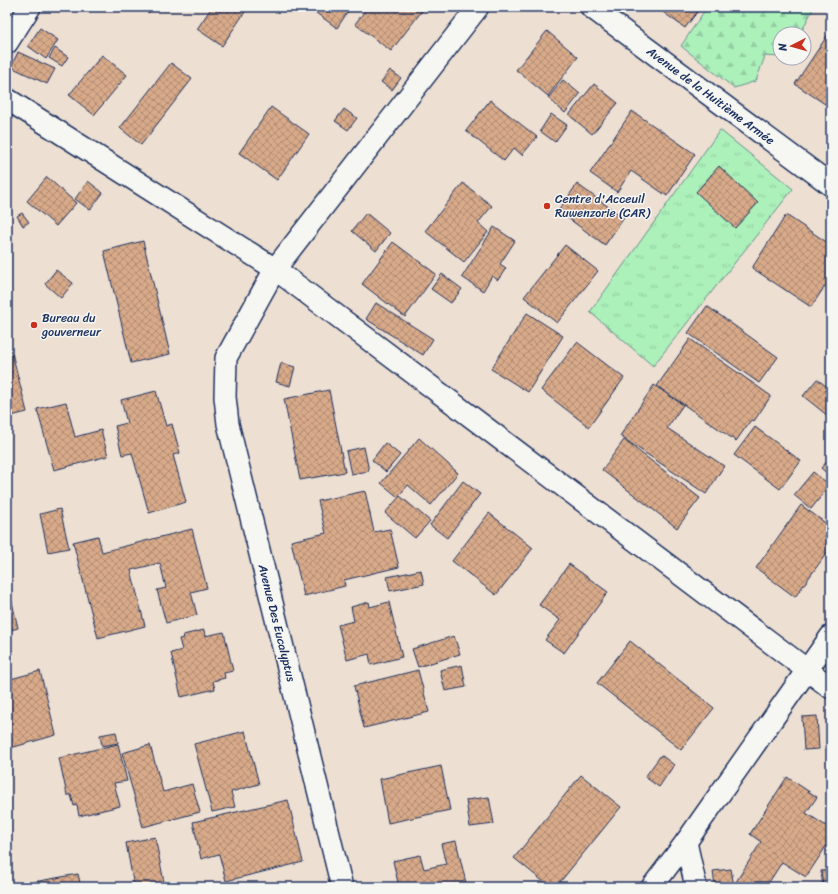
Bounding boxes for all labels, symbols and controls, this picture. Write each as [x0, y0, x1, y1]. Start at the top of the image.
north arrow [772, 26, 812, 66]
street label: Avenue de la Huitième Armée [641, 40, 780, 151]
text: N [773, 42, 793, 53]
place label: Centre d'Acceuil Ruwenzorie (CAR) [555, 188, 651, 224]
marker: Centre d'Acceuil Ruwenzorie (CAR) [542, 201, 552, 211]
place label: Bureau du gouverneur [41, 307, 102, 343]
marker: Bureau du gouverneur [29, 320, 39, 330]
street label: Avenue Des Eucalyptus [252, 561, 302, 684]

